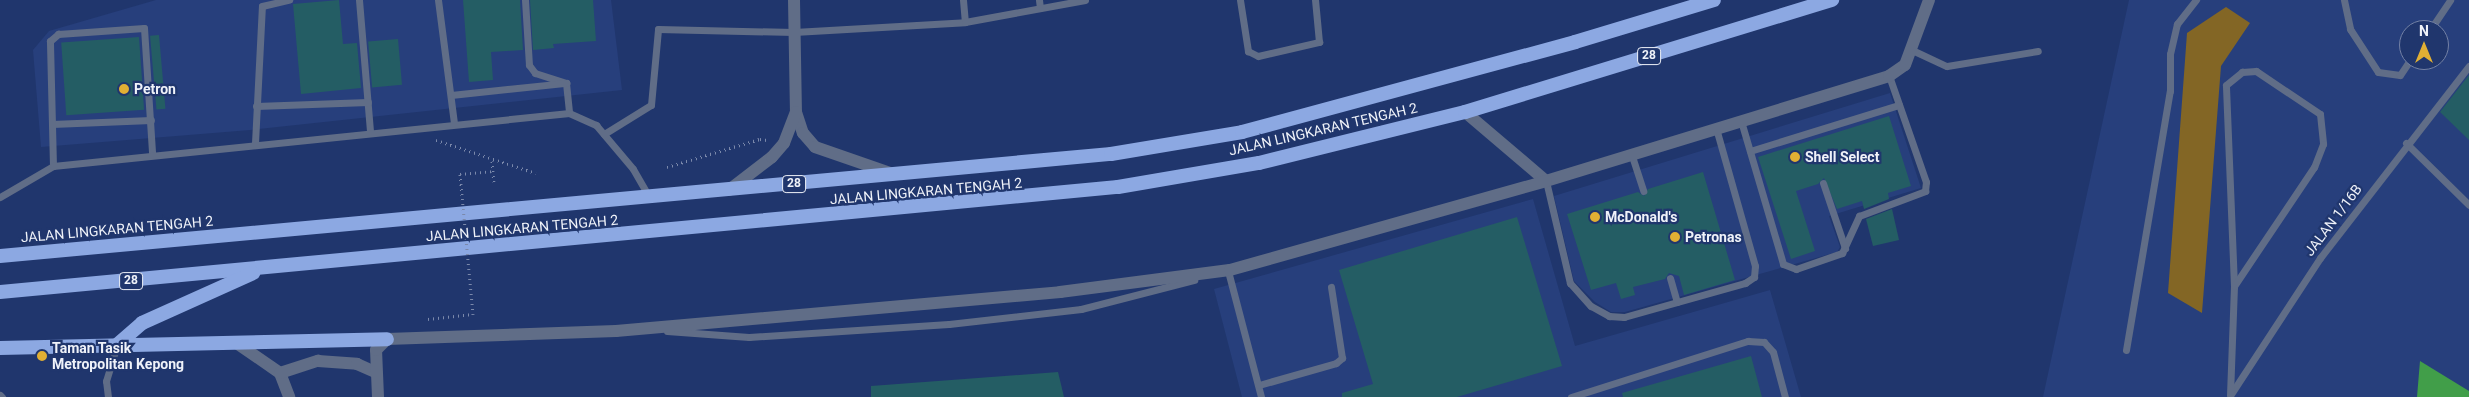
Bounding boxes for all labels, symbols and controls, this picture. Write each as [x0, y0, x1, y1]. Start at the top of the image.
north arrow [2399, 20, 2449, 70]
text: N [2419, 23, 2429, 39]
road number: 28 [1636, 46, 1662, 66]
place label: Petron [134, 81, 176, 97]
marker: Petron [118, 83, 130, 95]
street label: JALAN LINGKARAN TENGAH 2 [1227, 99, 1419, 159]
place label: Shell Select [1805, 149, 1879, 165]
marker: Shell Select [1789, 151, 1801, 163]
road number: 28 [782, 174, 806, 193]
street label: JALAN LINGKARAN TENGAH 2 [829, 174, 1023, 208]
street label: JALAN 1/16B [2301, 181, 2365, 259]
place label: McDonald's [1605, 209, 1677, 225]
street label: JALAN LINGKARAN TENGAH 2 [425, 211, 619, 245]
marker: McDonald's [1589, 211, 1601, 223]
street label: JALAN LINGKARAN TENGAH 2 [20, 212, 214, 246]
place label: Petronas [1685, 229, 1742, 245]
marker: Petronas [1669, 231, 1681, 243]
road number: 28 [118, 272, 144, 290]
place label: Taman Tasik Metropolitan Kepong [52, 340, 184, 372]
marker: Taman Tasik Metropolitan Kepong [36, 350, 48, 362]

